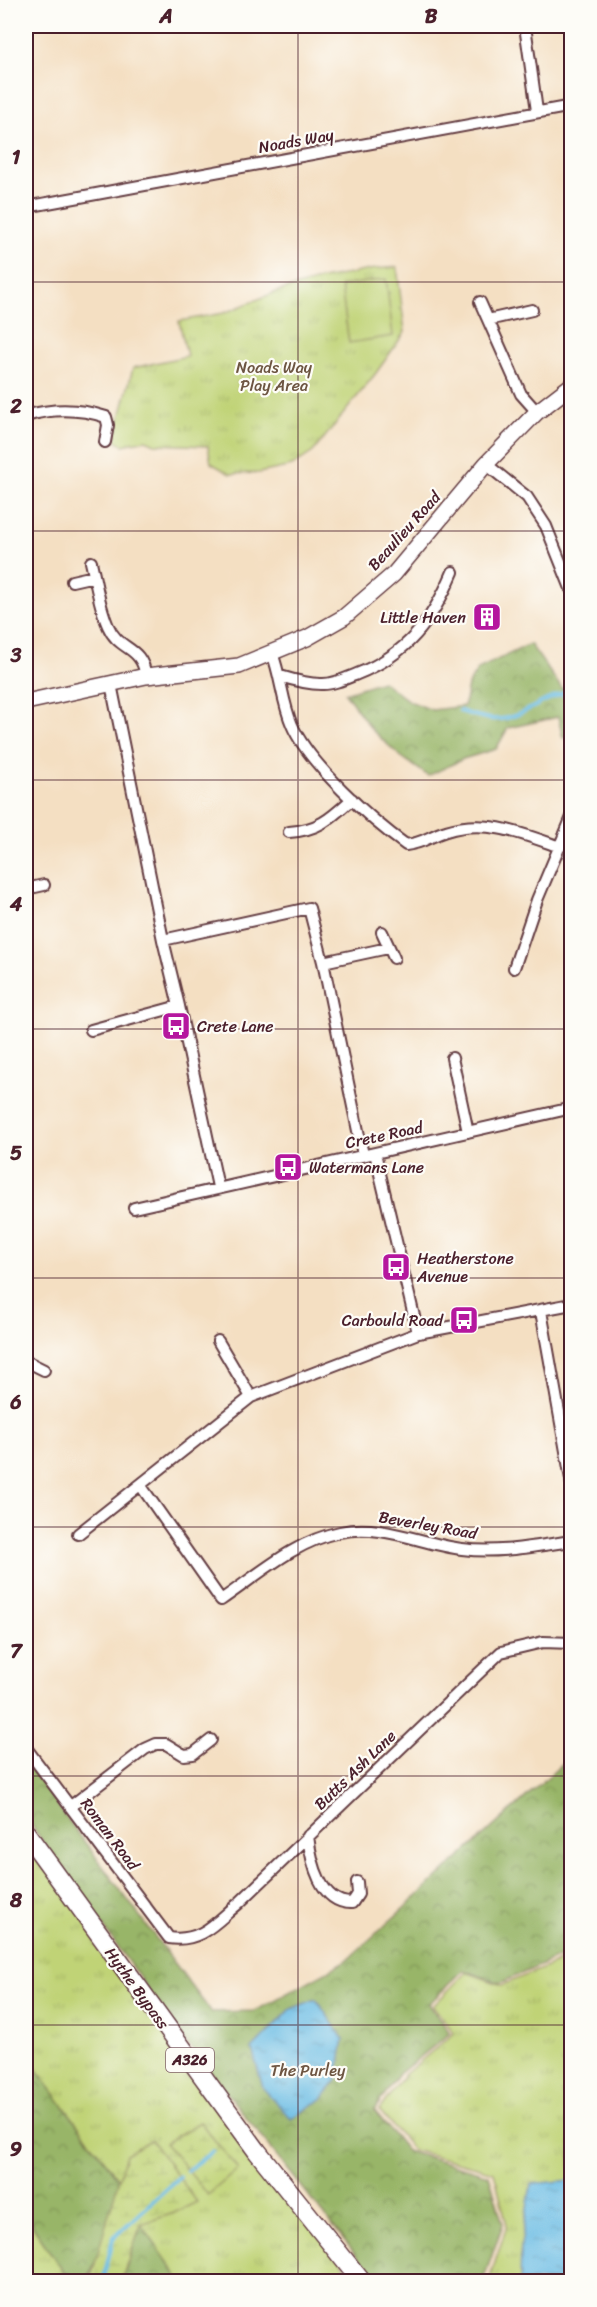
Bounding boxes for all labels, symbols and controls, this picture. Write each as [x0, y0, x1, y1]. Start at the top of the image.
text: A [158, 0, 173, 34]
text: B [425, 0, 438, 34]
street label: Noads Way [256, 120, 337, 162]
text: 1 [12, 140, 21, 175]
park label: Noads Way Play Area [236, 353, 313, 400]
text: 2 [9, 389, 22, 424]
street label: Beaulieu Road [360, 483, 449, 578]
building icon: Little Haven [471, 601, 503, 633]
place label: Little Haven [380, 603, 466, 632]
text: 3 [10, 638, 22, 673]
text: 4 [9, 887, 23, 922]
bus stop icon: Crete Lane [160, 1010, 192, 1042]
place label: Crete Lane [197, 1012, 273, 1041]
street label: Crete Road [343, 1112, 427, 1157]
text: 5 [10, 1136, 22, 1171]
bus stop icon: Watermans Lane [272, 1151, 304, 1183]
place label: Watermans Lane [309, 1153, 424, 1182]
place label: Heatherstone Avenue [416, 1244, 514, 1291]
bus stop icon: Heatherstone Avenue [380, 1251, 412, 1283]
bus stop icon: Carbould Road [448, 1304, 480, 1336]
place label: Carbould Road [342, 1306, 445, 1335]
text: 6 [9, 1385, 22, 1420]
street label: Beverley Road [376, 1502, 481, 1548]
text: 7 [10, 1634, 23, 1669]
street label: Butts Ash Lane [307, 1723, 403, 1817]
street label: Roman Road [73, 1791, 148, 1878]
text: 8 [9, 1883, 23, 1918]
street label: Hythe Bypass [97, 1940, 177, 2036]
road number: A326 [166, 2048, 214, 2072]
park label: The Purley [271, 2056, 346, 2085]
text: 9 [10, 2132, 22, 2167]

